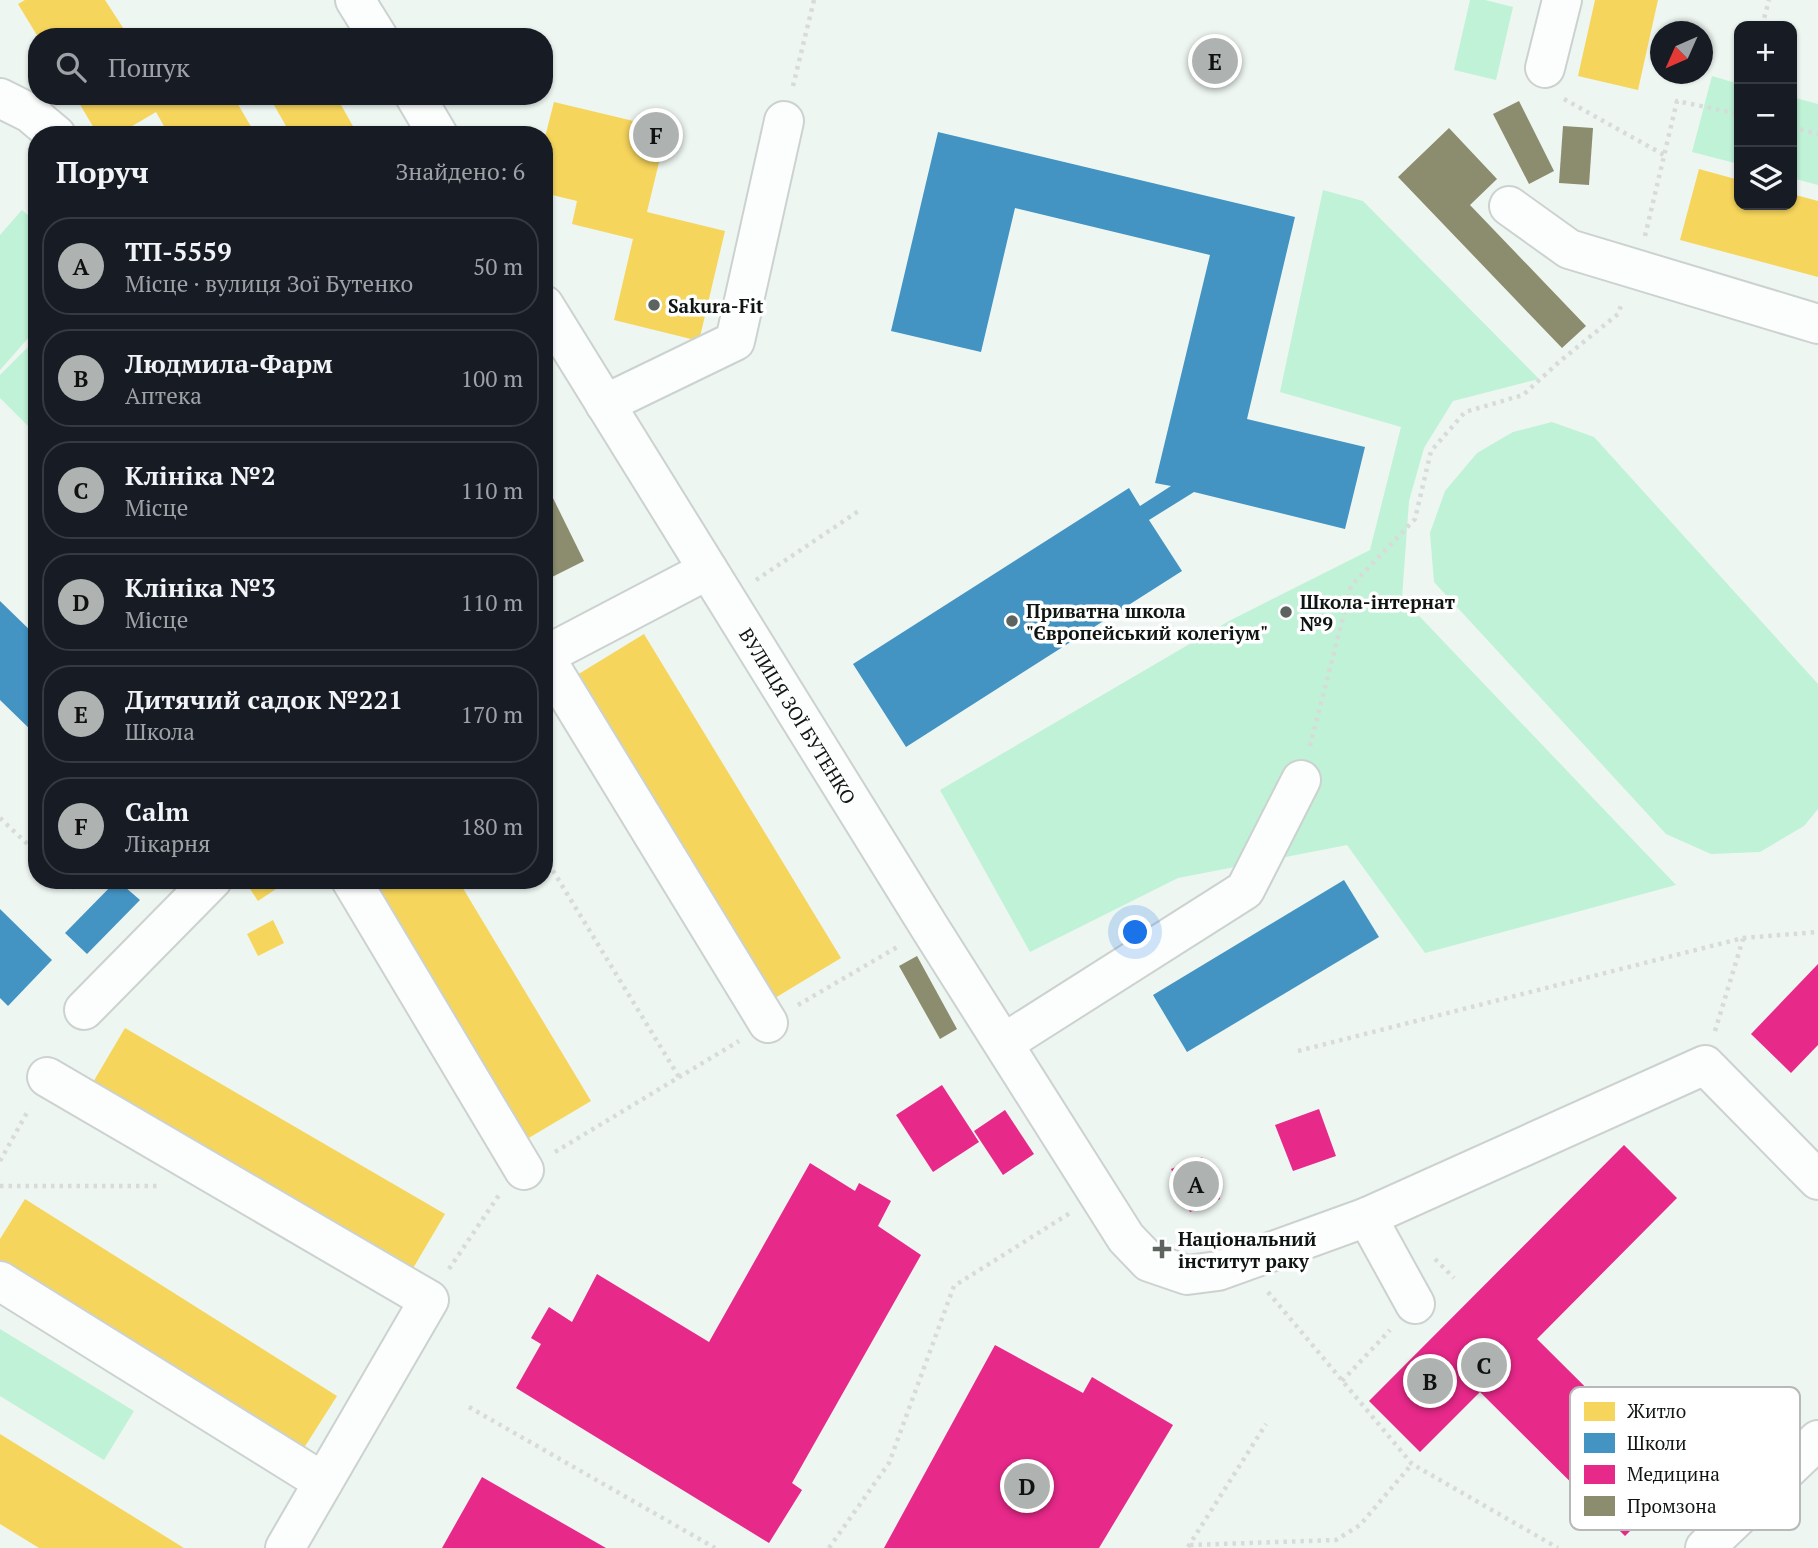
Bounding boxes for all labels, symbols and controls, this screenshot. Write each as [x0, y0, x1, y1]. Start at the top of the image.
north arrow [1650, 21, 1713, 84]
map controls [1734, 21, 1797, 210]
button: + [1734, 21, 1797, 84]
search box [28, 28, 553, 105]
pin: E [1192, 35, 1238, 87]
icon: search [52, 48, 90, 86]
text: Пошук [108, 50, 190, 84]
button: − [1734, 84, 1797, 147]
pin: F [633, 109, 679, 161]
button: layers [1734, 147, 1797, 210]
text: Поруч [56, 152, 149, 192]
text: Знайдено: 6 [396, 156, 525, 187]
text: ТП-5559 [125, 234, 232, 268]
text: A [73, 251, 89, 282]
text: 50 m [473, 251, 523, 282]
text: Місце · вулиця Зої Бутенко [125, 268, 413, 299]
place label: Sakura-Fit [668, 293, 764, 318]
marker: Sakura-Fit [646, 297, 662, 313]
text: Людмила-Фарм [125, 346, 333, 380]
text: B [74, 363, 88, 394]
text: 100 m [461, 363, 523, 394]
text: Аптека [125, 380, 202, 411]
text: Клініка №2 [125, 458, 276, 492]
text: C [74, 475, 89, 506]
text: 110 m [461, 475, 523, 506]
text: Місце [125, 492, 188, 523]
text: Клініка №3 [125, 570, 276, 604]
text: D [73, 587, 89, 618]
text: 110 m [461, 587, 523, 618]
place label: Школа-інтернат №9 [1300, 589, 1456, 636]
place label: Приватна школа "Європейський колегіум" [1026, 598, 1268, 645]
text: Місце [125, 604, 188, 635]
marker: Школа-інтернат №9 [1278, 604, 1294, 620]
marker: Приватна школа "Європейський колегіум" [1004, 613, 1020, 629]
street label: ВУЛИЦЯ ЗОЇ БУТЕНКО [734, 623, 862, 808]
text: Дитячий садок №221 [125, 682, 403, 716]
text: E [74, 699, 88, 730]
text: 170 m [461, 699, 523, 730]
text: Школа [125, 716, 195, 747]
text: Calm [125, 794, 189, 828]
text: F [74, 811, 88, 842]
text: 180 m [461, 811, 523, 842]
text: Лікарня [125, 828, 210, 859]
your location [1118, 915, 1152, 949]
pin: A [1173, 1158, 1219, 1210]
place label: Національний інститут раку [1178, 1226, 1317, 1273]
marker: Національний інститут раку [1152, 1239, 1172, 1259]
pin: C [1461, 1339, 1507, 1391]
pin: B [1407, 1355, 1453, 1407]
legend [1570, 1387, 1800, 1530]
text: Житло [1627, 1398, 1686, 1423]
text: Школи [1627, 1430, 1687, 1455]
pin: D [1004, 1460, 1050, 1512]
text: Медицина [1627, 1461, 1720, 1486]
text: Промзона [1627, 1493, 1717, 1518]

